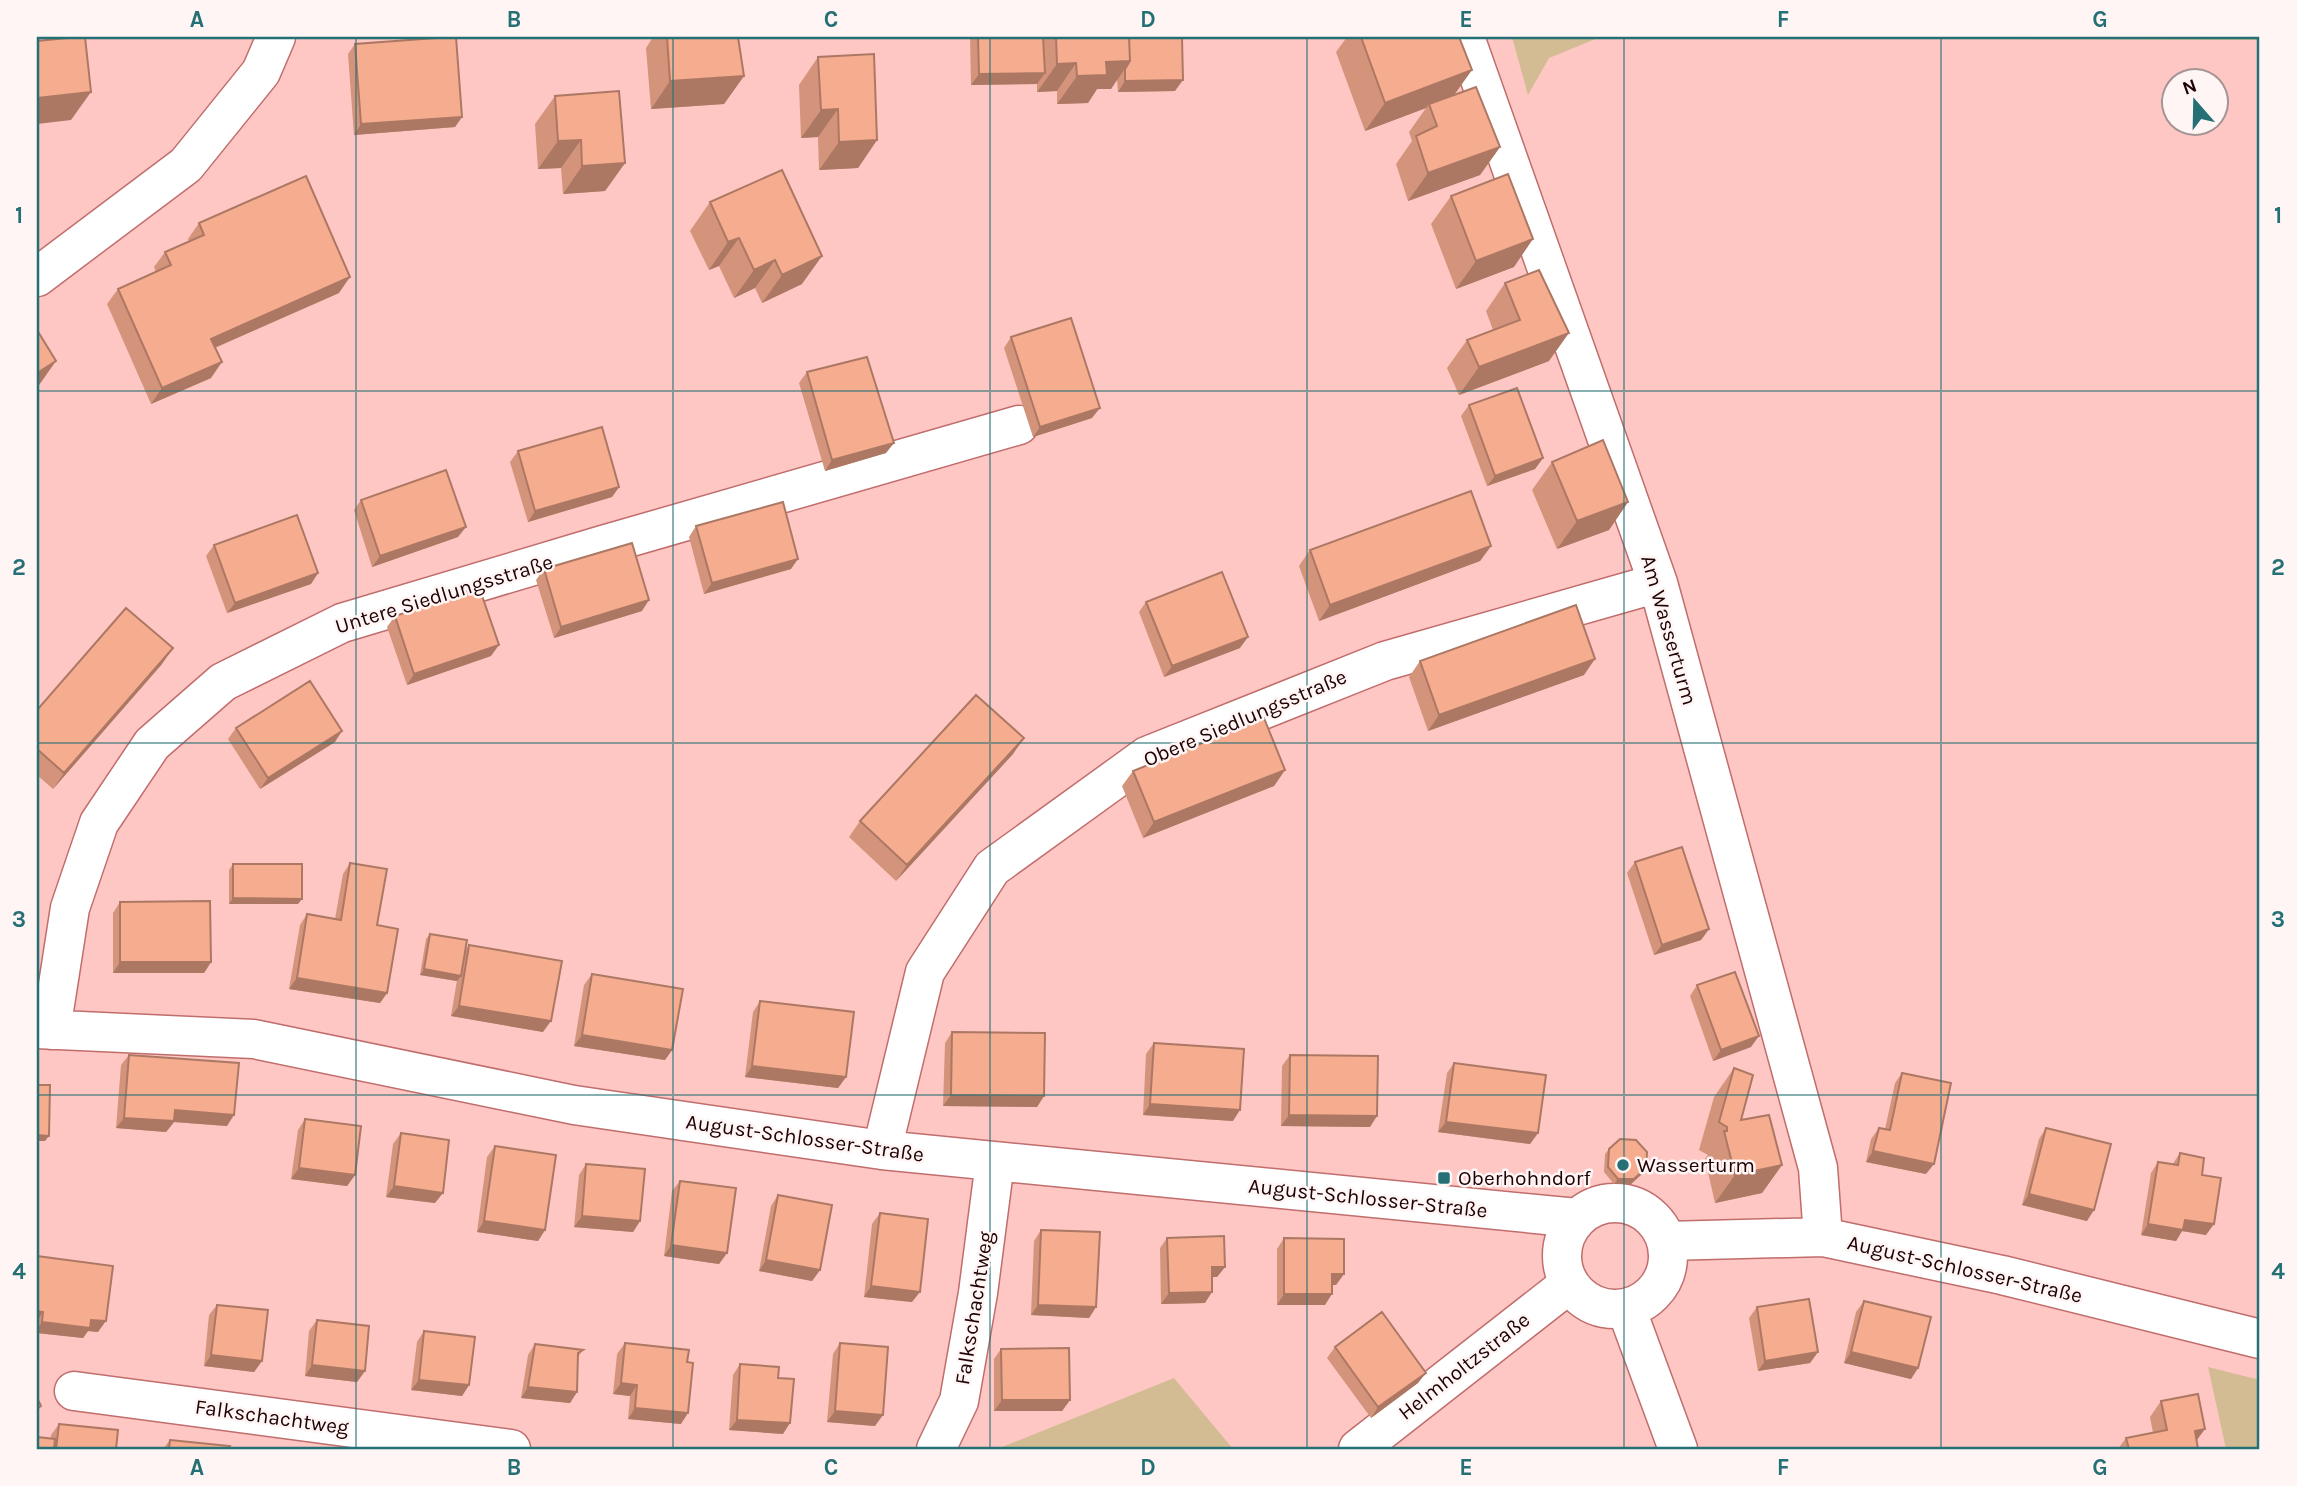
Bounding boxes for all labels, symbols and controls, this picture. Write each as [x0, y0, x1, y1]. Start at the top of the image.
text: A [190, 6, 204, 33]
text: B [507, 6, 521, 33]
text: C [824, 6, 838, 33]
text: D [1140, 6, 1156, 33]
text: E [1459, 6, 1473, 33]
text: F [1777, 6, 1789, 33]
text: G [2092, 6, 2108, 33]
north arrow [2160, 66, 2230, 136]
text: N [2179, 74, 2200, 100]
text: 1 [15, 202, 23, 229]
text: 1 [2274, 202, 2282, 229]
street label: Untere Siedlungsstraße [332, 549, 556, 639]
street label: Am Wasserturm [1636, 552, 1702, 708]
text: 2 [12, 554, 26, 581]
text: 2 [2271, 554, 2285, 581]
street label: Obere Siedlungsstraße [1140, 664, 1350, 772]
text: 3 [12, 906, 26, 933]
text: 3 [2271, 906, 2285, 933]
street label: August-Schlosser-Straße [684, 1109, 926, 1167]
place label: Wasserturm [1637, 1153, 1755, 1177]
marker: Wasserturm [1615, 1157, 1631, 1173]
place label: Oberhohndorf [1458, 1166, 1591, 1190]
marker: Oberhohndorf [1436, 1170, 1452, 1186]
street label: August-Schlosser-Straße [1247, 1174, 1489, 1222]
street label: Falkschachtweg [950, 1229, 998, 1386]
street label: August-Schlosser-Straße [1845, 1230, 2085, 1308]
text: 4 [12, 1258, 26, 1285]
text: 4 [2271, 1258, 2285, 1285]
street label: Helmholtzstraße [1394, 1307, 1534, 1425]
street label: Falkschachtweg [194, 1394, 351, 1440]
text: A [190, 1454, 204, 1481]
text: B [507, 1454, 521, 1481]
text: C [824, 1454, 838, 1481]
text: D [1140, 1454, 1156, 1481]
text: E [1459, 1454, 1473, 1481]
text: F [1777, 1454, 1789, 1481]
text: G [2092, 1454, 2108, 1481]

